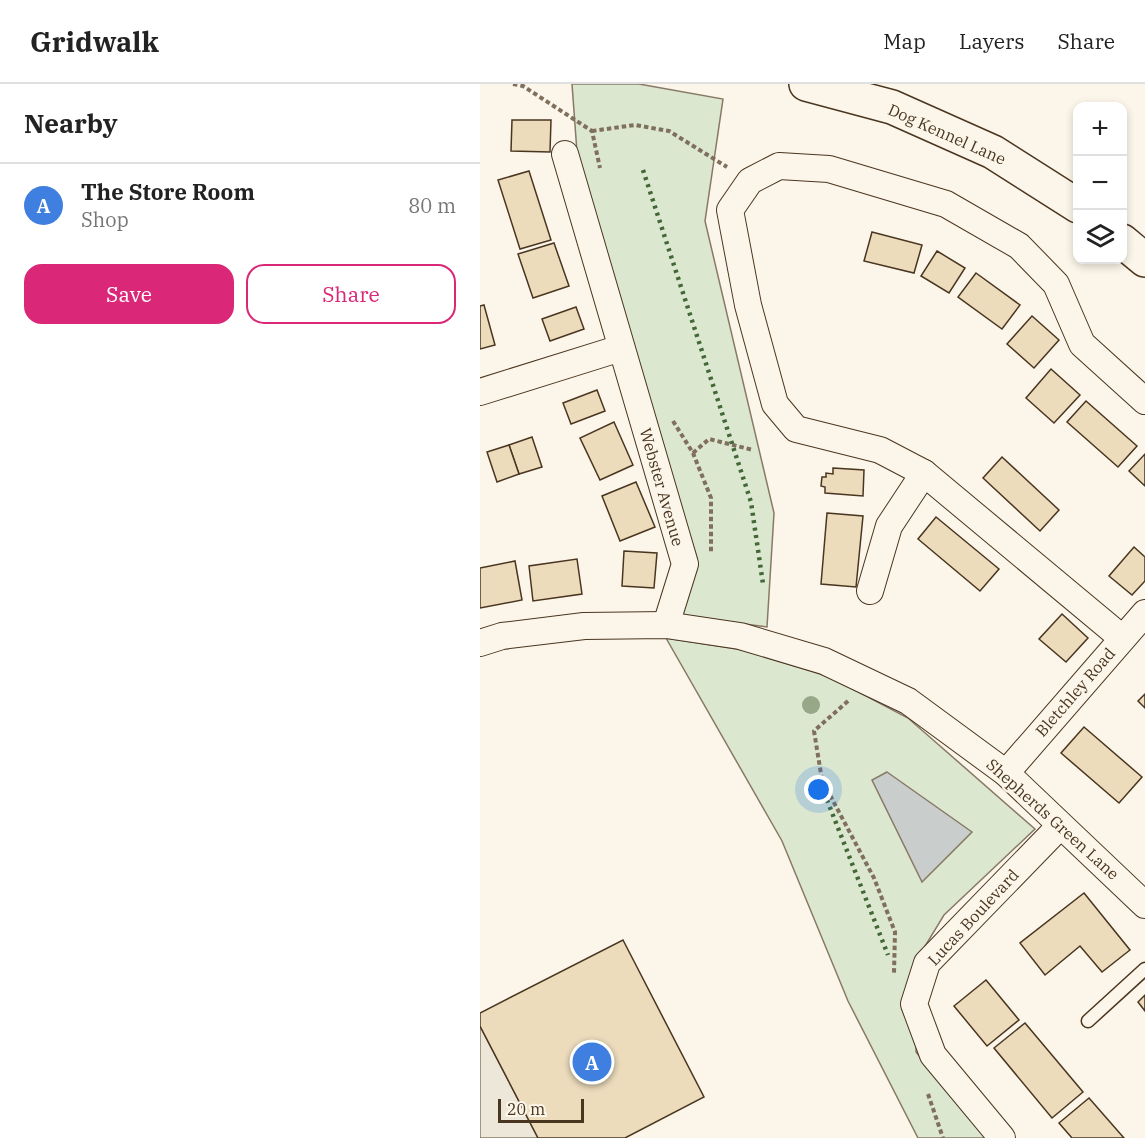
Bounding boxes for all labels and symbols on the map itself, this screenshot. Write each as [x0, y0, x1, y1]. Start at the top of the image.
street label: Dog Kennel Lane [885, 99, 1009, 169]
street label: Webster Avenue [636, 426, 688, 548]
street label: Bletchley Road [1031, 643, 1119, 741]
street label: Shepherds Green Lane [983, 754, 1123, 884]
your location [804, 775, 833, 804]
street label: Lucas Boulevard [923, 864, 1023, 969]
pin: A [572, 1040, 612, 1084]
scale bar [498, 1096, 584, 1124]

